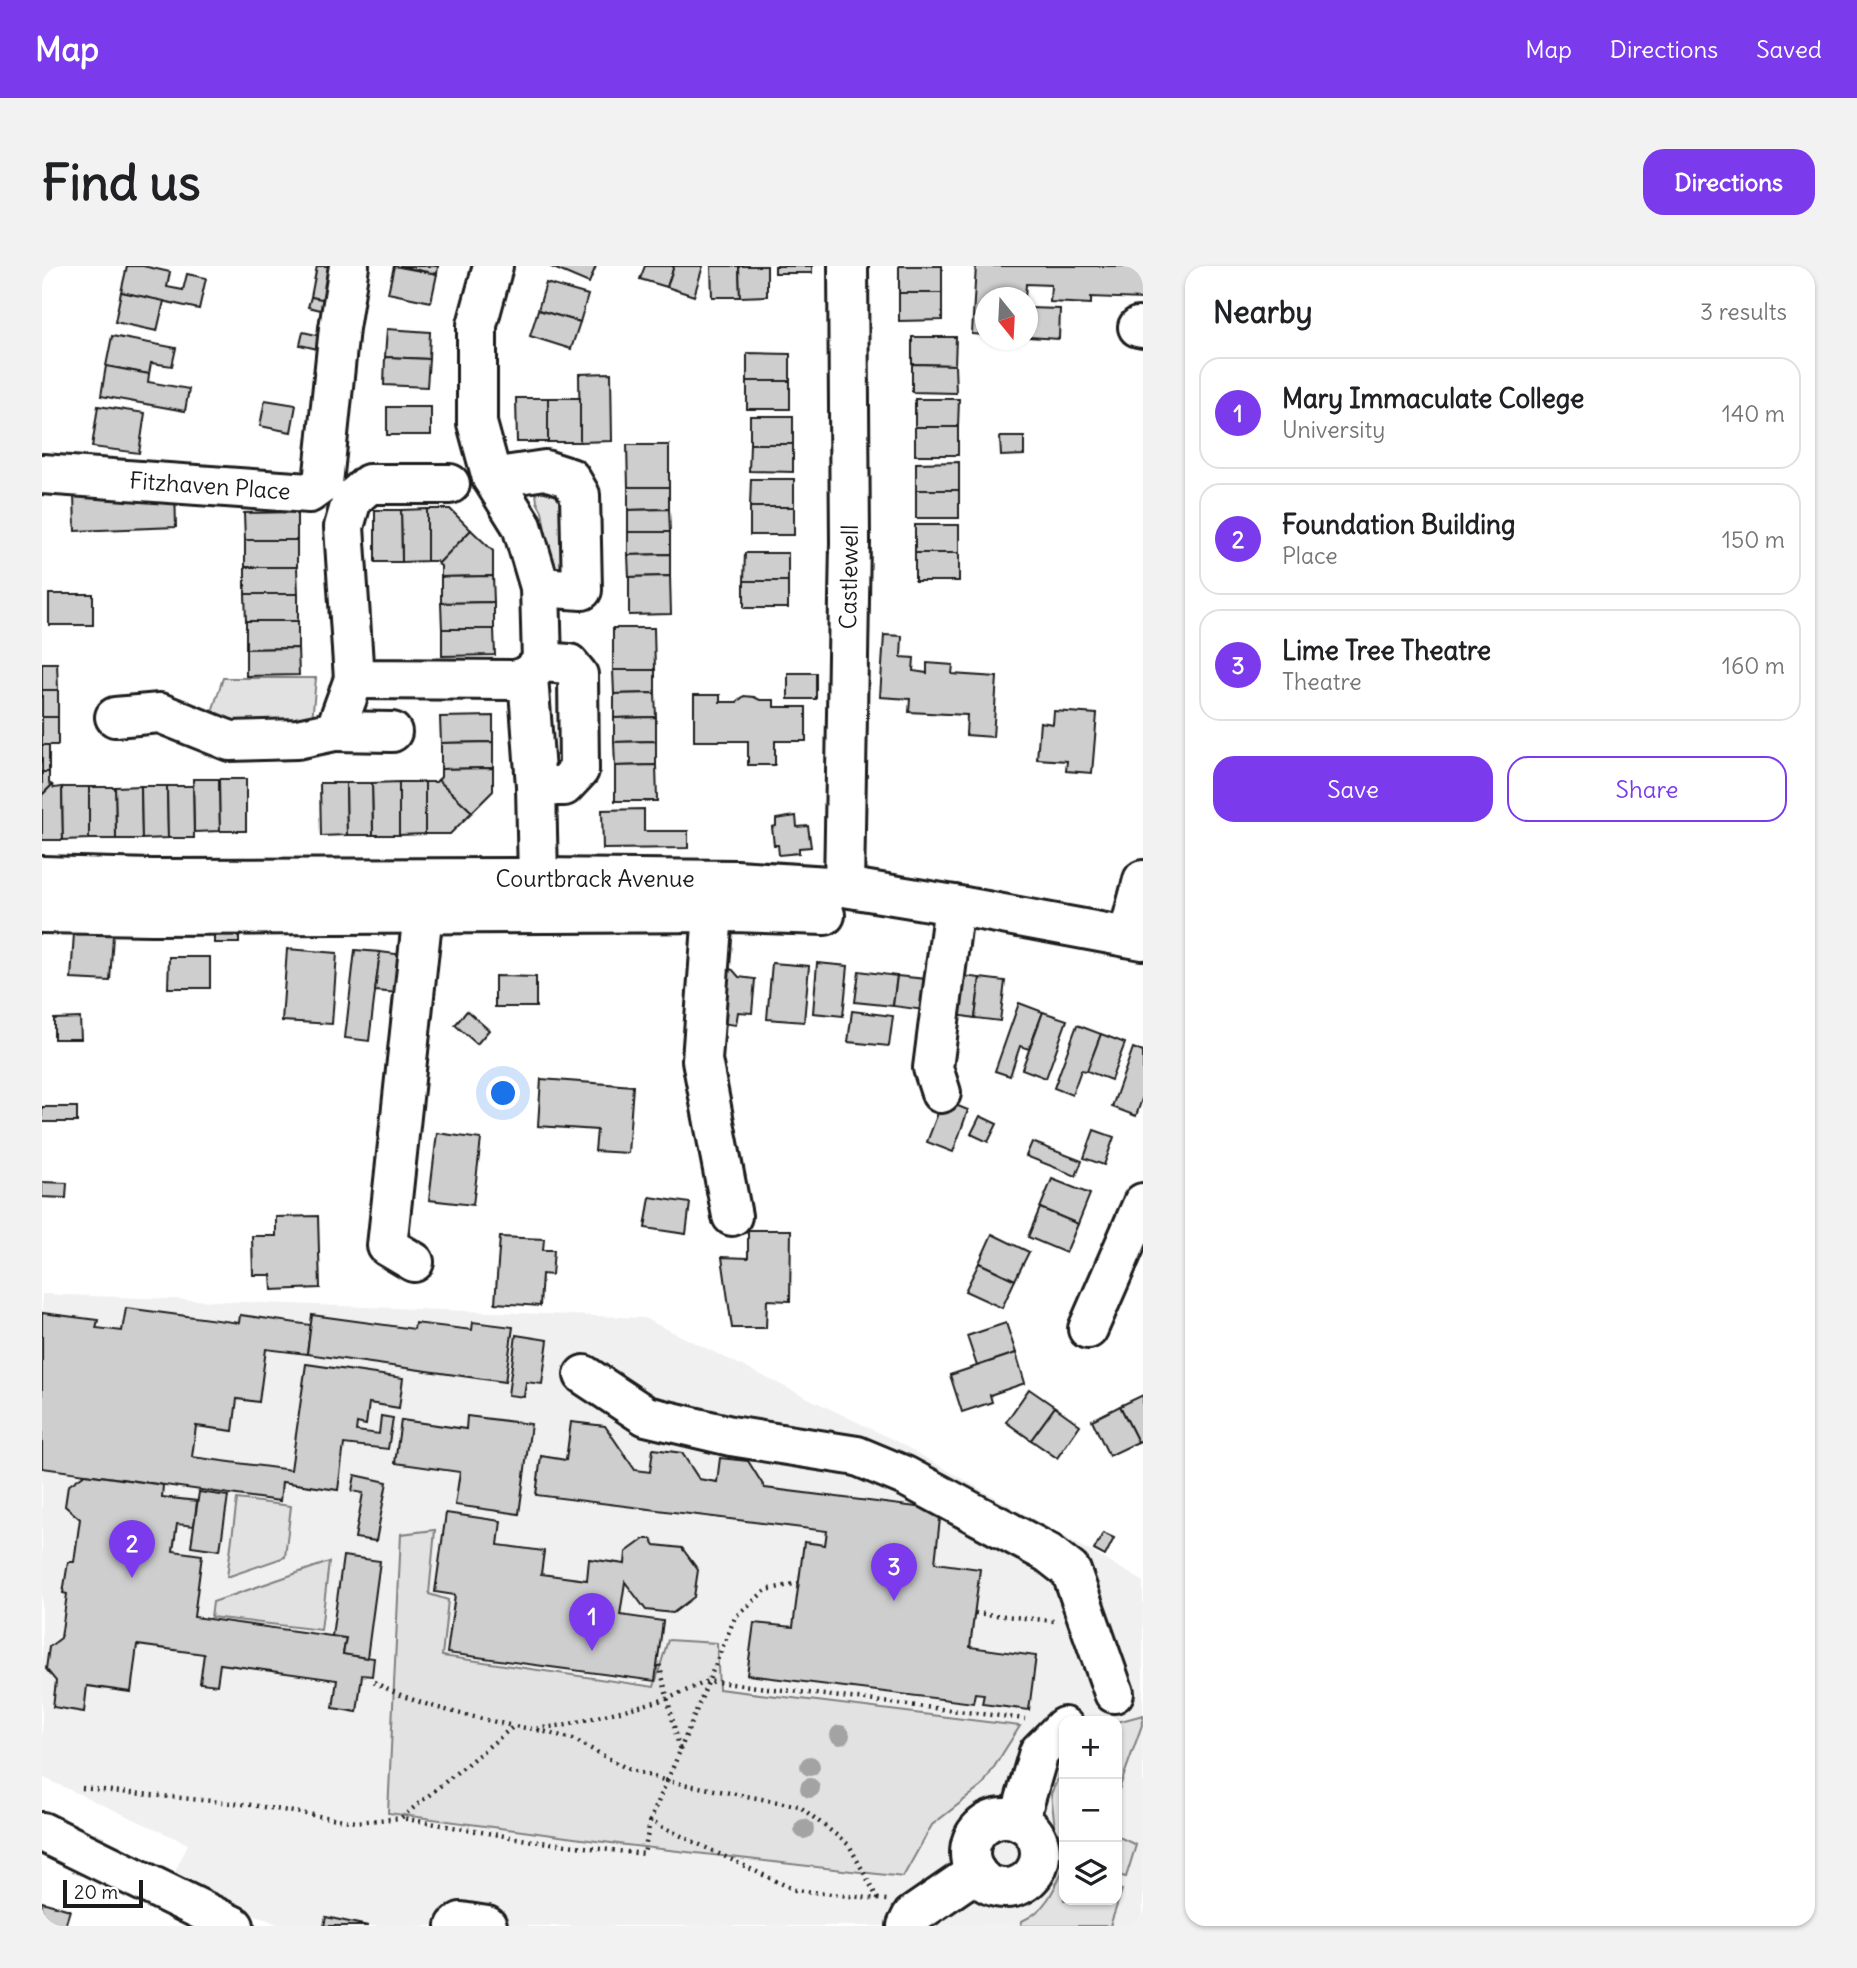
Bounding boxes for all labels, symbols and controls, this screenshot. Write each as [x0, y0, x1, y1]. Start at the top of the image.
text: Map [35, 28, 99, 70]
text: Map [1525, 34, 1572, 64]
text: Directions [1610, 34, 1718, 64]
text: Saved [1756, 34, 1822, 64]
button: Directions [1643, 149, 1815, 215]
text: Find us [42, 152, 200, 213]
north arrow [975, 287, 1038, 350]
text: Nearby [1213, 293, 1313, 331]
text: 3 results [1700, 297, 1787, 326]
text: Mary Immaculate College [1282, 382, 1584, 415]
text: 1 [1233, 399, 1243, 428]
text: 140 m [1722, 399, 1785, 428]
text: University [1282, 415, 1385, 444]
street label: Fitzhaven Place [129, 465, 292, 506]
text: Foundation Building [1282, 508, 1516, 541]
street label: Castlewell [833, 524, 864, 630]
text: 2 [1232, 525, 1244, 554]
text: 150 m [1722, 525, 1785, 554]
text: Place [1282, 541, 1338, 570]
text: Lime Tree Theatre [1282, 634, 1491, 667]
text: 3 [1231, 651, 1245, 680]
text: 160 m [1722, 651, 1785, 680]
text: Theatre [1282, 667, 1362, 696]
button: Save [1213, 756, 1493, 822]
button: Share [1507, 756, 1787, 822]
street label: Courtbrack Avenue [495, 864, 695, 893]
your location [486, 1076, 520, 1110]
pin: 2 [109, 1520, 155, 1578]
pin: 3 [871, 1543, 917, 1601]
pin: 1 [569, 1593, 615, 1651]
map controls [1059, 1716, 1122, 1905]
button: + [1059, 1716, 1122, 1779]
button: − [1059, 1779, 1122, 1842]
button: layers [1059, 1842, 1122, 1905]
scale bar [63, 1877, 144, 1909]
text: 20 m [74, 1880, 118, 1904]

